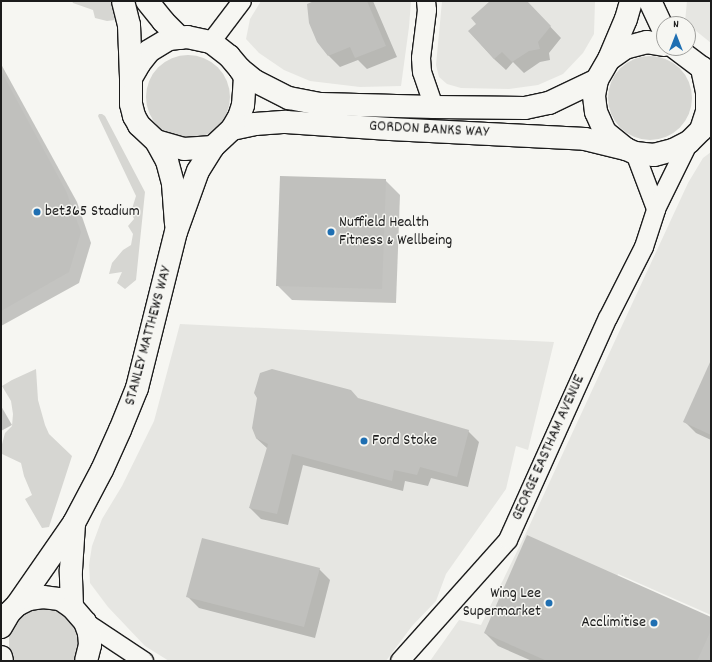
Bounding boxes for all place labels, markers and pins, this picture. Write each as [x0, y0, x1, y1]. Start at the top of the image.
place label: bet365 Stadium [45, 202, 140, 222]
marker: bet365 Stadium [32, 207, 42, 217]
place label: Nuffield Health Fitness & Wellbeing [339, 213, 452, 251]
marker: Nuffield Health Fitness & Wellbeing [326, 227, 336, 237]
place label: Ford Stoke [372, 431, 437, 451]
marker: Ford Stoke [359, 436, 369, 446]
place label: Wing Lee Supermarket [463, 584, 541, 622]
marker: Wing Lee Supermarket [544, 598, 554, 608]
place label: Acclimitise [581, 613, 646, 633]
marker: Acclimitise [649, 618, 659, 628]

